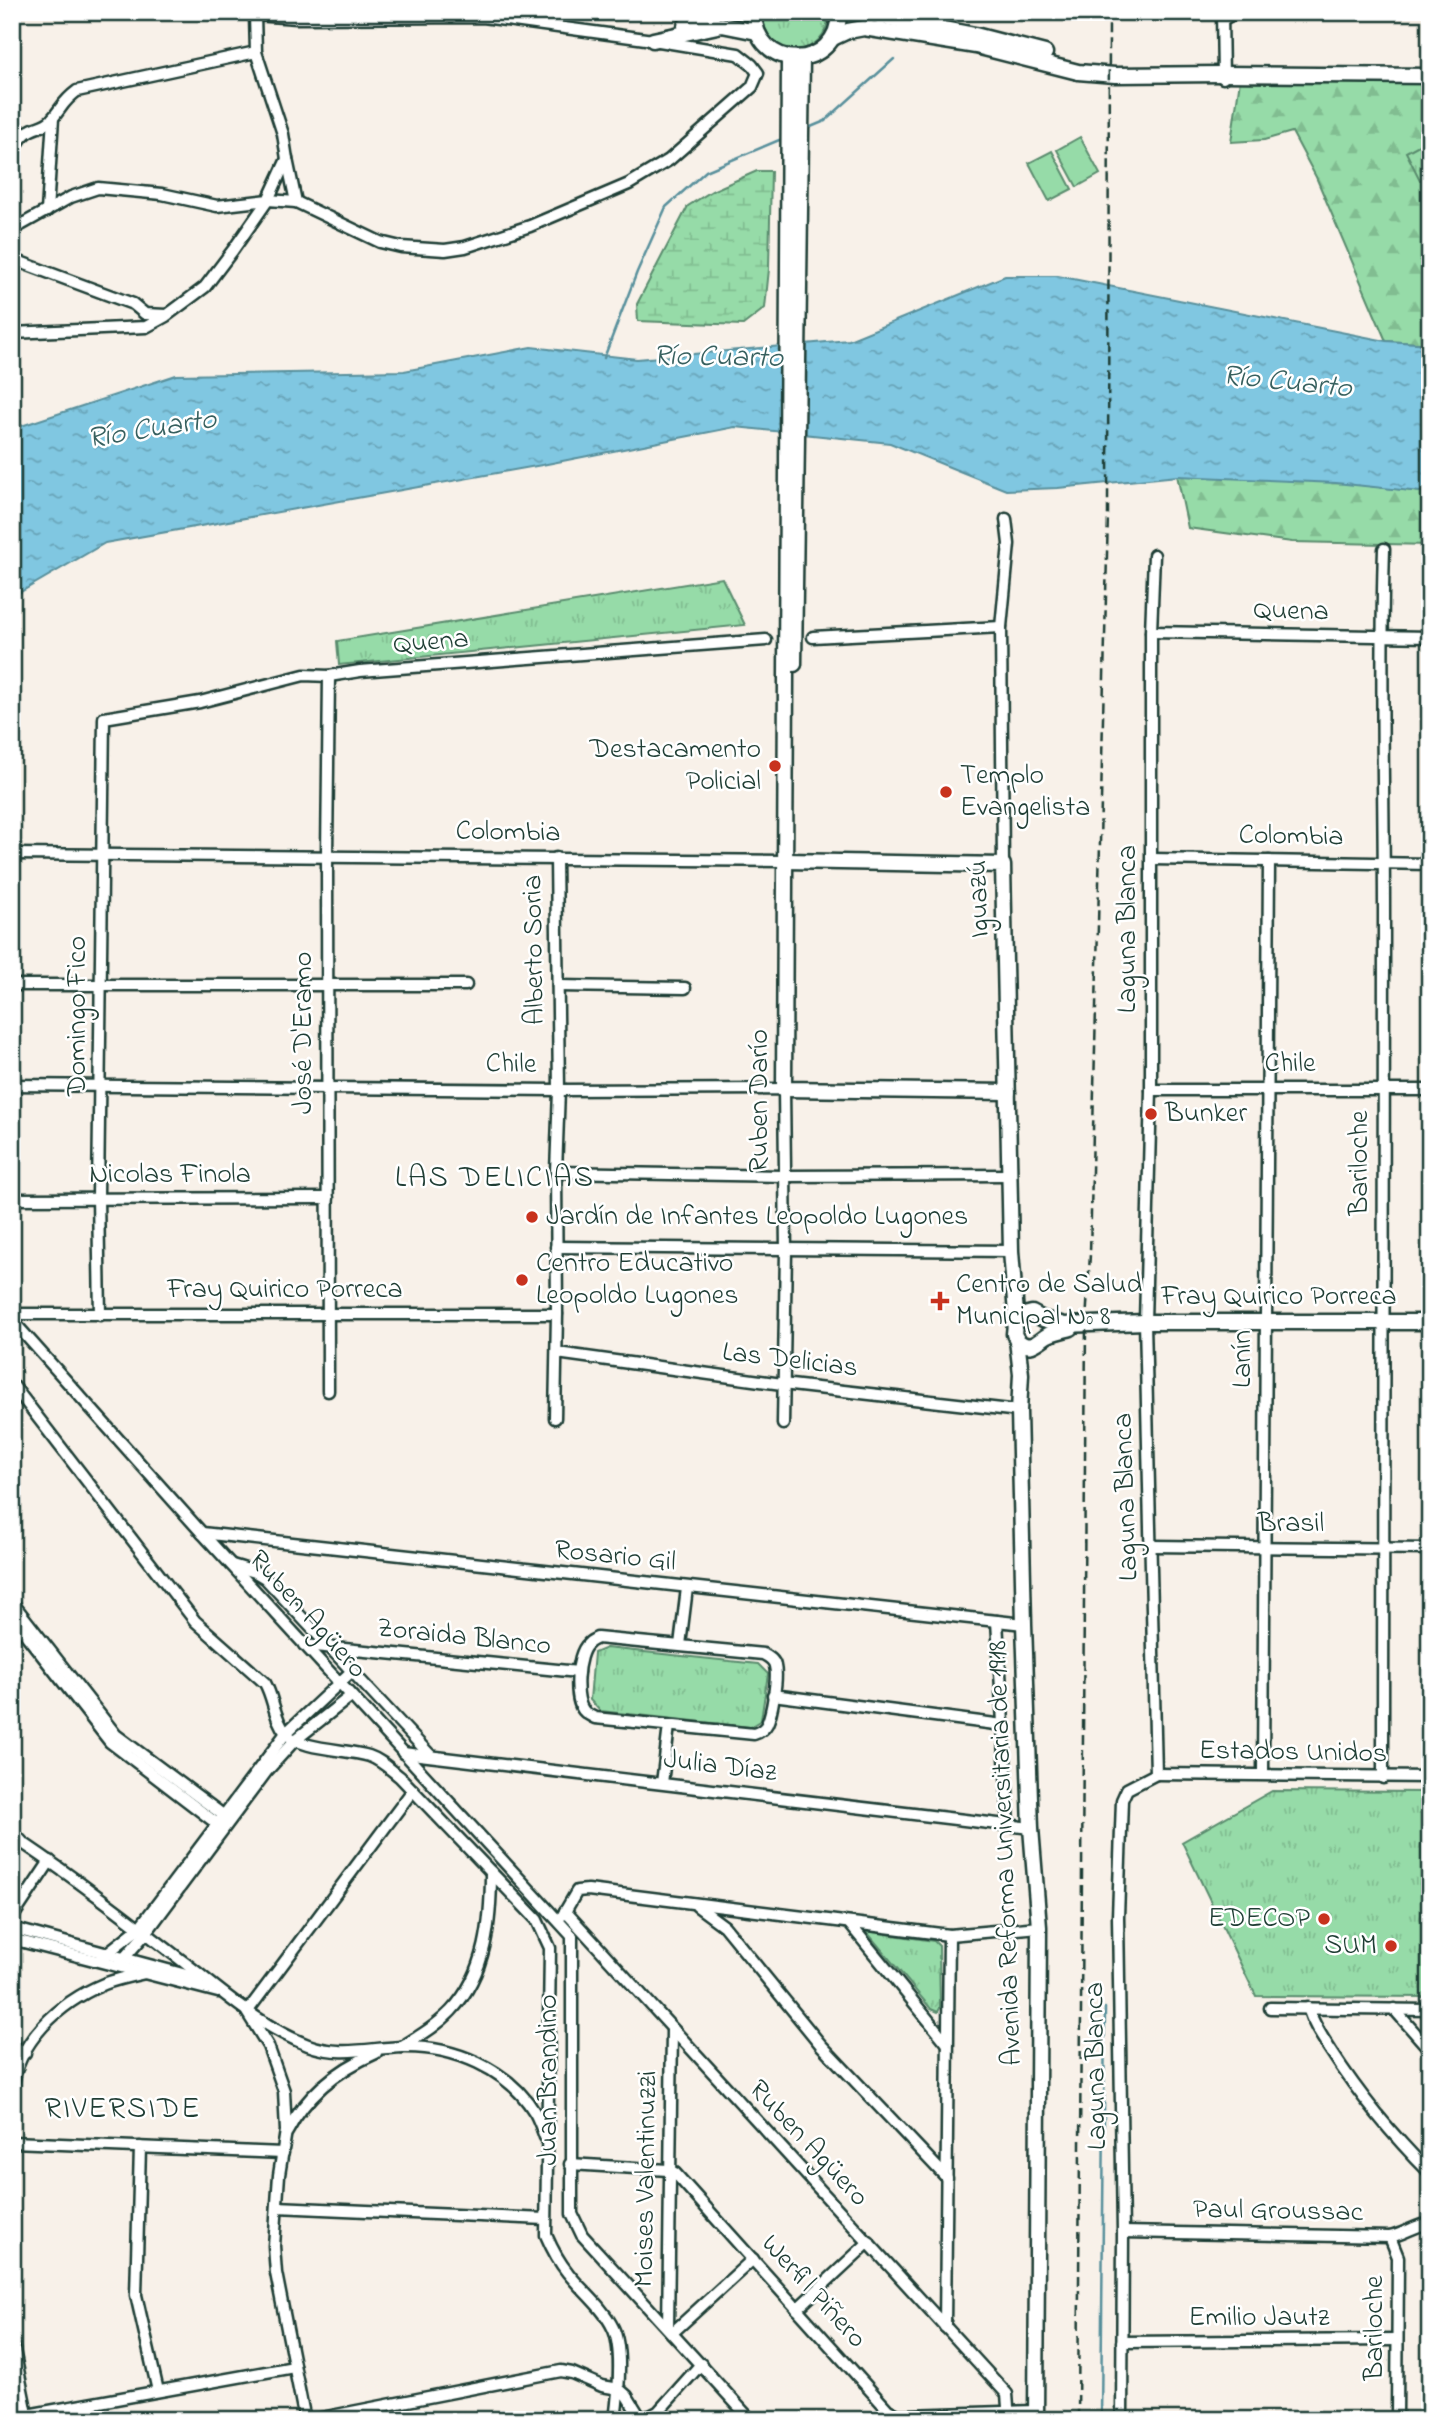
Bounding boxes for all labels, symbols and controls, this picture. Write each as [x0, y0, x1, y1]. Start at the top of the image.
water label: Río Cuarto [653, 335, 785, 381]
water label: Río Cuarto [1220, 354, 1355, 412]
water label: Río Cuarto [84, 398, 221, 462]
street label: Quena [1253, 591, 1329, 633]
street label: Quena [392, 619, 470, 667]
place label: Destacamento Policial [589, 730, 761, 803]
place label: Templo Evangelista [960, 756, 1090, 829]
marker: Destacamento Policial [767, 758, 783, 774]
marker: Templo Evangelista [938, 784, 954, 800]
street label: Colombia [455, 812, 561, 854]
street label: Colombia [1238, 816, 1344, 858]
street label: Laguna Blanca [1108, 845, 1149, 1013]
street label: Iguazú [958, 859, 1002, 939]
street label: Alberto Soria [513, 874, 557, 1026]
street label: Domingo Fico [58, 936, 99, 1097]
street label: José D'Eramo [284, 952, 325, 1114]
street label: Ruben Darío [740, 1029, 781, 1173]
street label: Chile [485, 1044, 537, 1086]
street label: Chile [1265, 1044, 1316, 1085]
place label: Bunker [1164, 1094, 1247, 1135]
marker: Bunker [1143, 1106, 1159, 1122]
street label: Bariloche [1340, 1110, 1381, 1217]
street label: Nicolas Finola [89, 1155, 251, 1196]
district label: LAS DELICIAS [395, 1157, 595, 1201]
place label: Jardín de Infantes Leopoldo Lugones [546, 1197, 968, 1238]
marker: Jardín de Infantes Leopoldo Lugones [524, 1209, 540, 1225]
place label: Centro Educativo Leopoldo Lugones [536, 1244, 738, 1317]
place label: Centro de Salud Municipal Nº 8 [956, 1265, 1142, 1338]
street label: Fray Quirico Porreca [166, 1270, 403, 1311]
marker: Centro Educativo Leopoldo Lugones [514, 1272, 530, 1288]
street label: Fray Quirico Porreca [1160, 1277, 1397, 1318]
marker: Centro de Salud Municipal Nº 8 [930, 1291, 950, 1311]
street label: Lanín [1223, 1330, 1264, 1388]
street label: Las Delicias [720, 1332, 860, 1390]
street label: Laguna Blanca [1104, 1412, 1150, 1582]
street label: Brasil [1257, 1504, 1324, 1545]
street label: Rosario Gil [552, 1530, 678, 1584]
street label: Ruben Agüero [238, 1541, 376, 1689]
street label: Zoraida Blanco [375, 1608, 553, 1668]
street label: Avenida Reforma Universitaria de 1918 [978, 1640, 1034, 2066]
street label: Estados Unidos [1198, 1731, 1388, 1775]
street label: Julia Díaz [661, 1740, 779, 1794]
place label: EDECOP [1208, 1899, 1310, 1940]
marker: EDECOP [1316, 1911, 1332, 1927]
place label: SUM [1324, 1926, 1377, 1967]
marker: SUM [1383, 1938, 1399, 1954]
street label: Laguna Blanca [1075, 1982, 1119, 2150]
street label: Juan Brandino [529, 1994, 570, 2166]
street label: Moises Valentinuzzi [625, 2070, 669, 2288]
street label: Ruben Agüero [738, 2071, 878, 2217]
district label: RIVERSIDE [44, 2088, 202, 2132]
street label: Paul Groussac [1193, 2190, 1364, 2234]
street label: Werfil Piñero [750, 2226, 876, 2358]
street label: Bariloche [1355, 2275, 1396, 2382]
street label: Emilio Jautz [1189, 2298, 1330, 2339]

